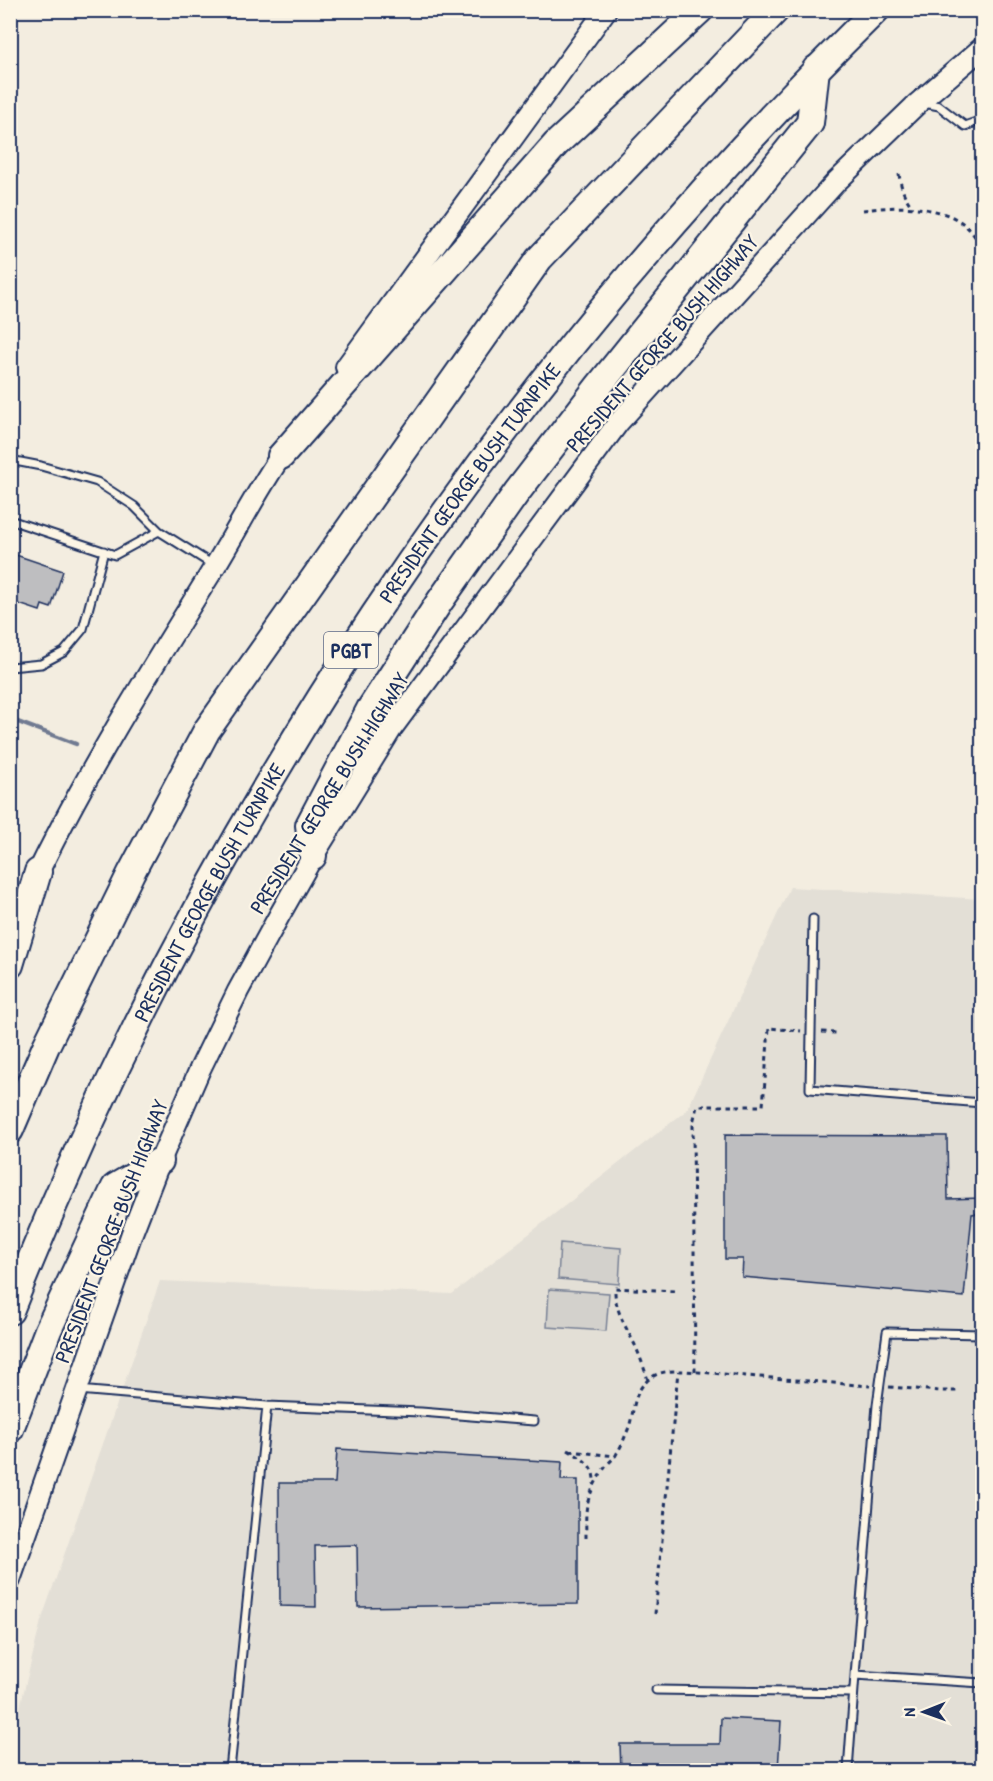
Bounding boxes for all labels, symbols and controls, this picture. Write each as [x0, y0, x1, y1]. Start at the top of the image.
street label: PRESIDENT GEORGE BUSH HIGHWAY [559, 227, 765, 458]
street label: PRESIDENT GEORGE BUSH TURNPIKE [372, 356, 568, 609]
road number: PGBT [324, 632, 378, 668]
street label: PRESIDENT GEORGE BUSH HIGHWAY [242, 666, 416, 920]
street label: PRESIDENT GEORGE BUSH TURNPIKE [126, 757, 292, 1027]
street label: PRESIDENT GEORGE BUSH HIGHWAY [47, 1095, 175, 1367]
north arrow [894, 1682, 954, 1742]
text: N [898, 1707, 920, 1717]

